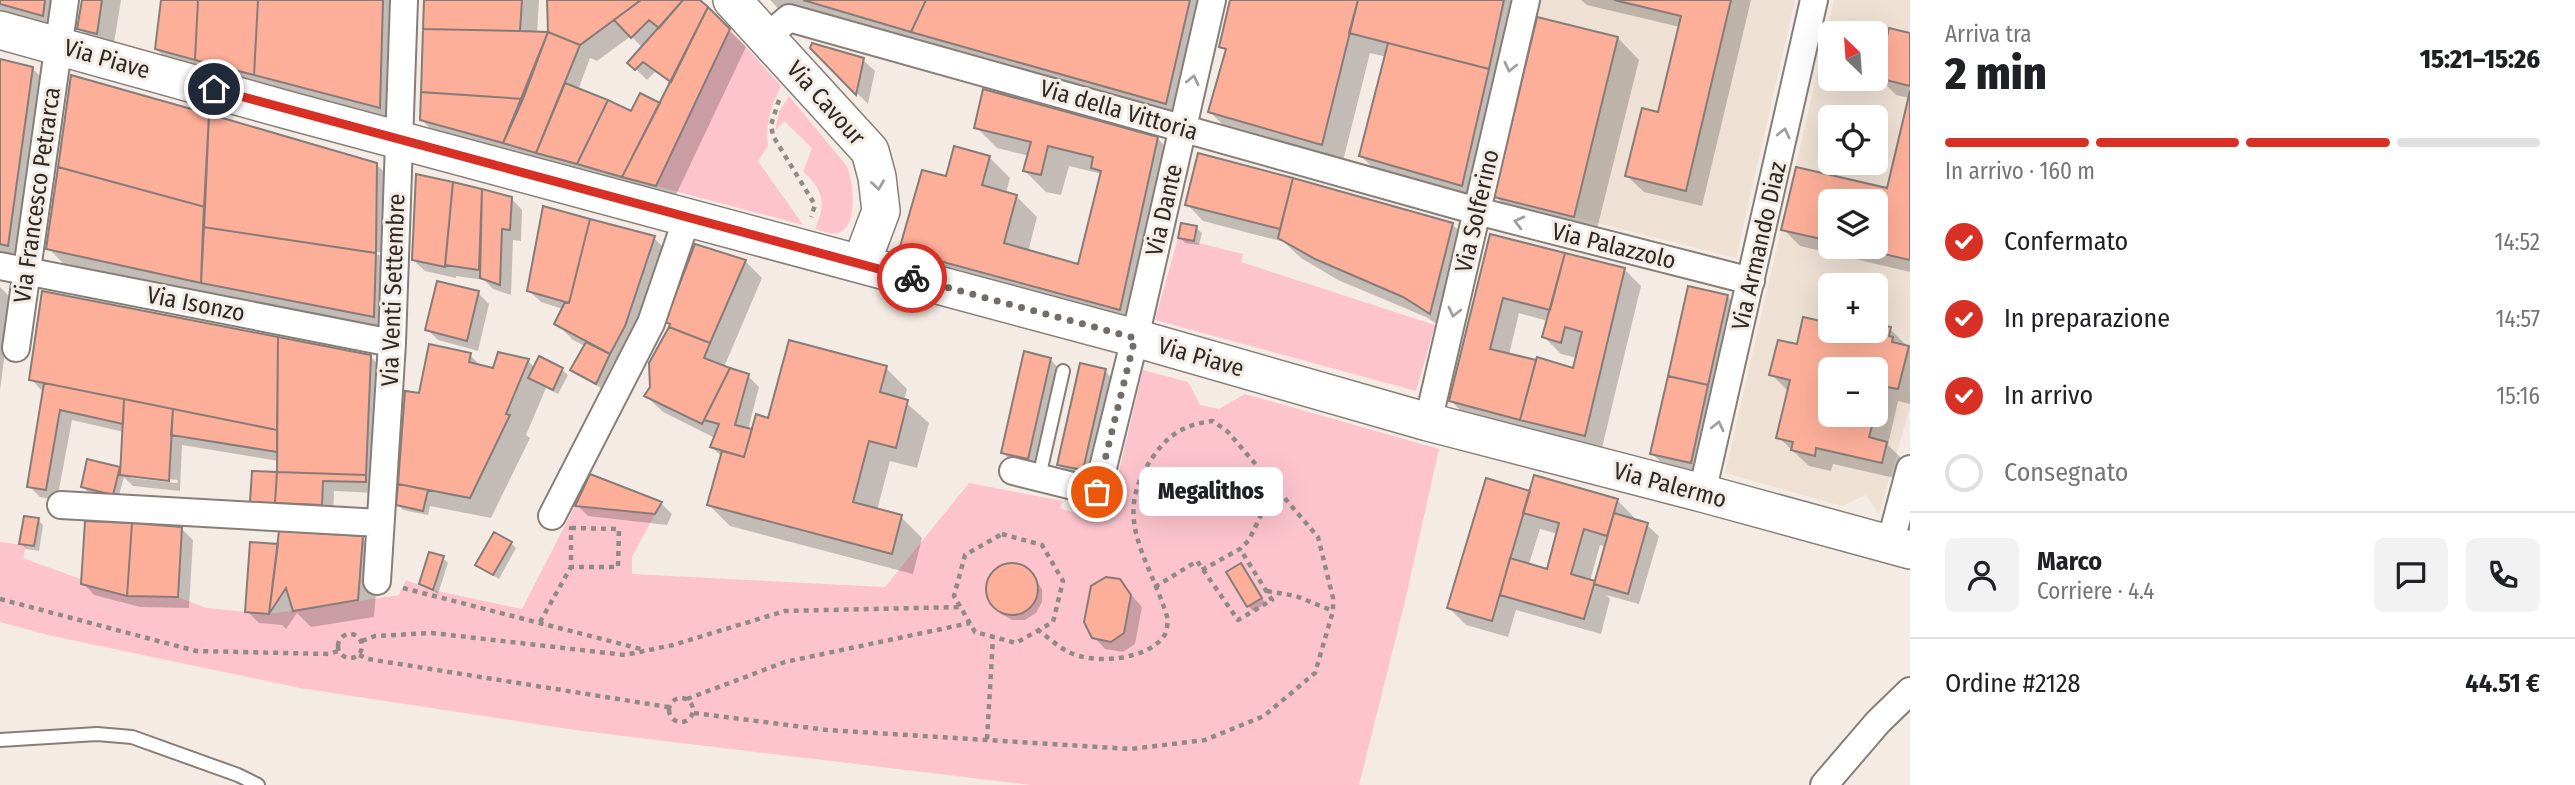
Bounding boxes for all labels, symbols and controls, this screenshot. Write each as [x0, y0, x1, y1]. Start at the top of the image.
text: Arriva tra [1945, 20, 2032, 48]
north arrow [1818, 21, 1888, 91]
map controls [1818, 21, 1888, 427]
street label: Via Piave [61, 33, 153, 85]
text: 15:21–15:26 [2420, 44, 2540, 75]
text: 2 min [1945, 46, 2047, 101]
street label: Via Cavour [781, 55, 871, 151]
pin [184, 59, 244, 119]
one-way arrow [1504, 60, 1519, 72]
icon: home [195, 70, 233, 108]
street label: Via della Vittoria [1037, 74, 1201, 146]
one-way arrow [1185, 74, 1199, 86]
street label: Via Francesco Petrarca [8, 85, 66, 305]
button: locate [1818, 105, 1888, 175]
one-way arrow [1776, 127, 1791, 139]
street label: Via Solferino [1449, 147, 1505, 275]
text: In arrivo · 160 m [1945, 157, 2095, 185]
street label: Via Armando Diaz [1726, 159, 1792, 333]
street label: Via Dante [1140, 161, 1188, 259]
one-way arrow [870, 179, 885, 191]
button: layers [1818, 189, 1888, 259]
street label: Via Venti Settembre [376, 193, 410, 387]
one-way arrow [1513, 216, 1525, 230]
street label: Via Palazzolo [1549, 217, 1679, 275]
icon: check [1945, 223, 1983, 261]
text: Confermato [2004, 226, 2128, 257]
text: 14:52 [2494, 228, 2540, 256]
courier [877, 243, 947, 313]
icon: bike [893, 259, 931, 297]
button: + [1818, 273, 1888, 343]
street label: Via Isonzo [145, 281, 247, 327]
icon: check [1945, 300, 1983, 338]
text: In preparazione [2004, 303, 2170, 334]
text: 14:57 [2496, 305, 2540, 333]
one-way arrow [1448, 306, 1462, 318]
street label: Via Piave [1155, 331, 1247, 383]
button: − [1818, 357, 1888, 427]
icon: check [1945, 377, 1983, 415]
text: In arrivo [2004, 380, 2093, 411]
text: 15:16 [2496, 382, 2540, 410]
one-way arrow [1709, 420, 1724, 432]
street label: Via Palermo [1610, 456, 1730, 514]
text: Consegnato [2004, 457, 2128, 488]
pin [1067, 462, 1127, 522]
callout: Megalithos [1139, 468, 1282, 516]
icon: bag [1078, 473, 1116, 511]
text: Megalithos [1158, 477, 1264, 505]
button: person [1945, 538, 2019, 612]
button: chat [2374, 538, 2448, 612]
button: phone [2466, 538, 2540, 612]
text: Marco [2037, 546, 2102, 577]
text: Corriere · 4.4 [2037, 577, 2154, 605]
text: Ordine #2128 [1945, 668, 2080, 699]
text: 44.51 € [2465, 668, 2540, 699]

